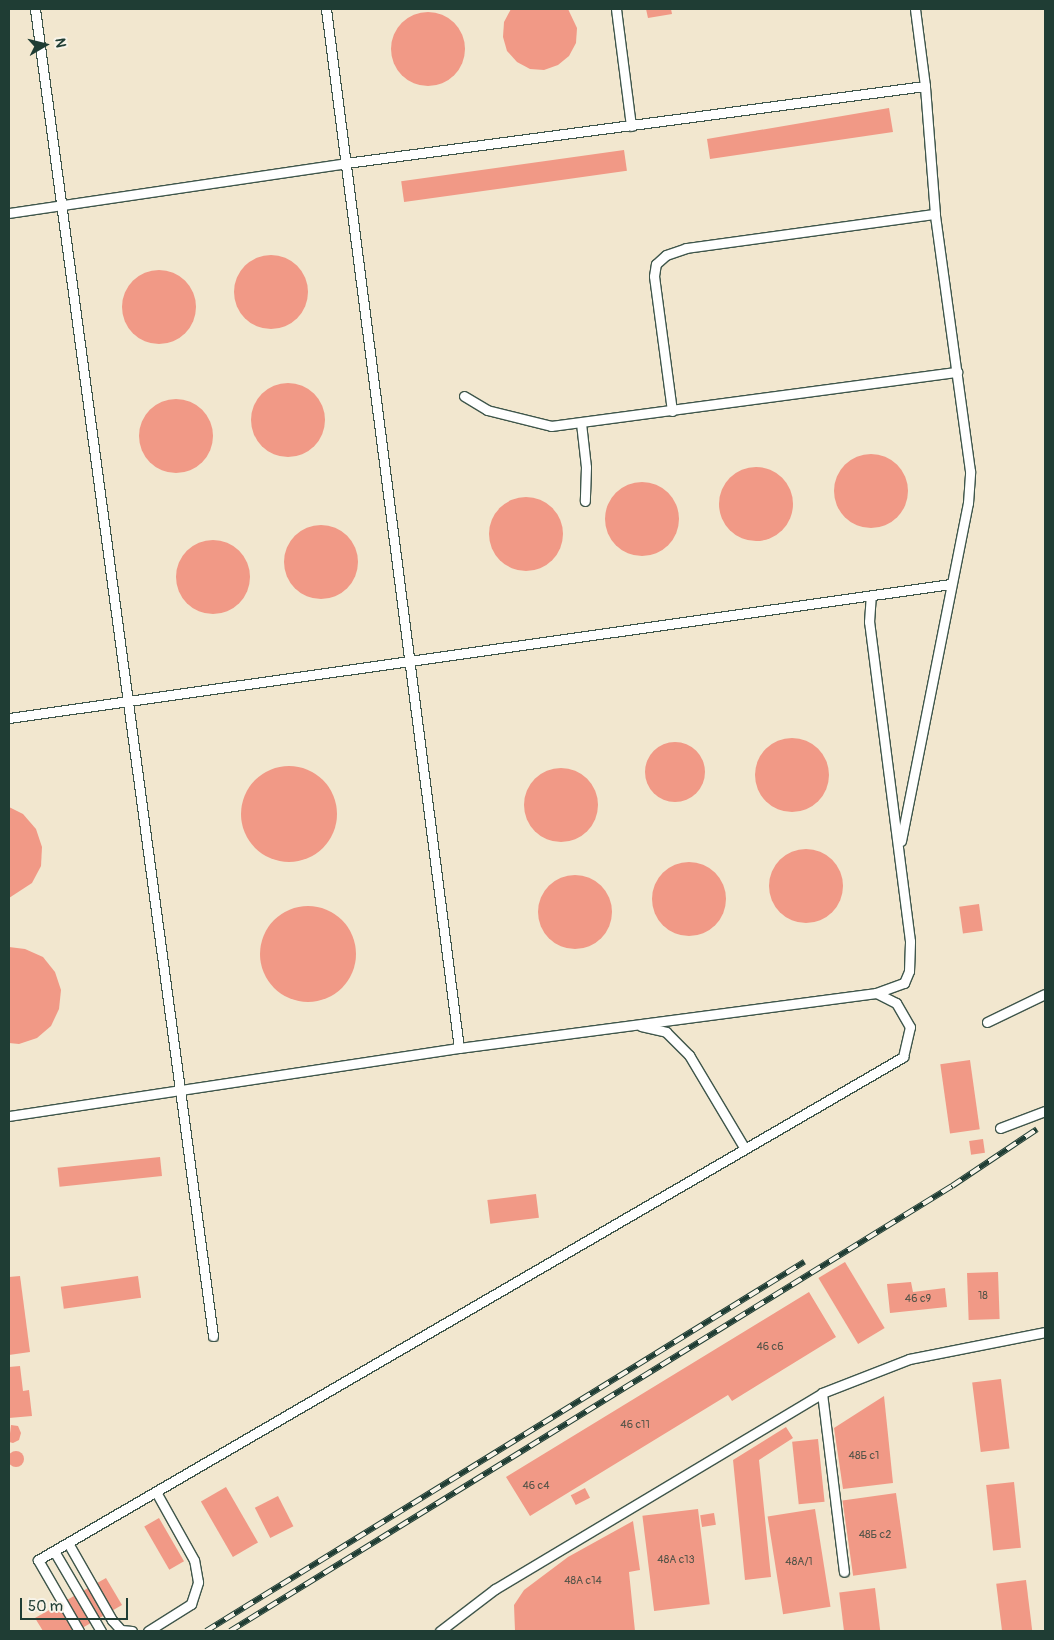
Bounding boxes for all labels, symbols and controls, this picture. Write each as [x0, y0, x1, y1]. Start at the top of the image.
north arrow [20, 20, 70, 70]
text: N [51, 37, 69, 49]
house number: 18 [978, 1289, 988, 1303]
house number: 46 с9 [905, 1292, 931, 1306]
house number: 46 с6 [756, 1340, 784, 1354]
house number: 46 с11 [620, 1418, 650, 1432]
house number: 48Б с1 [849, 1449, 879, 1463]
house number: 46 с4 [522, 1479, 550, 1493]
house number: 48Б с2 [859, 1528, 891, 1542]
house number: 48А с13 [657, 1553, 695, 1567]
house number: 48А/1 [785, 1555, 813, 1569]
house number: 48А с14 [564, 1574, 602, 1588]
scale bar [22, 1588, 130, 1620]
text: 50 m [28, 1597, 63, 1616]

